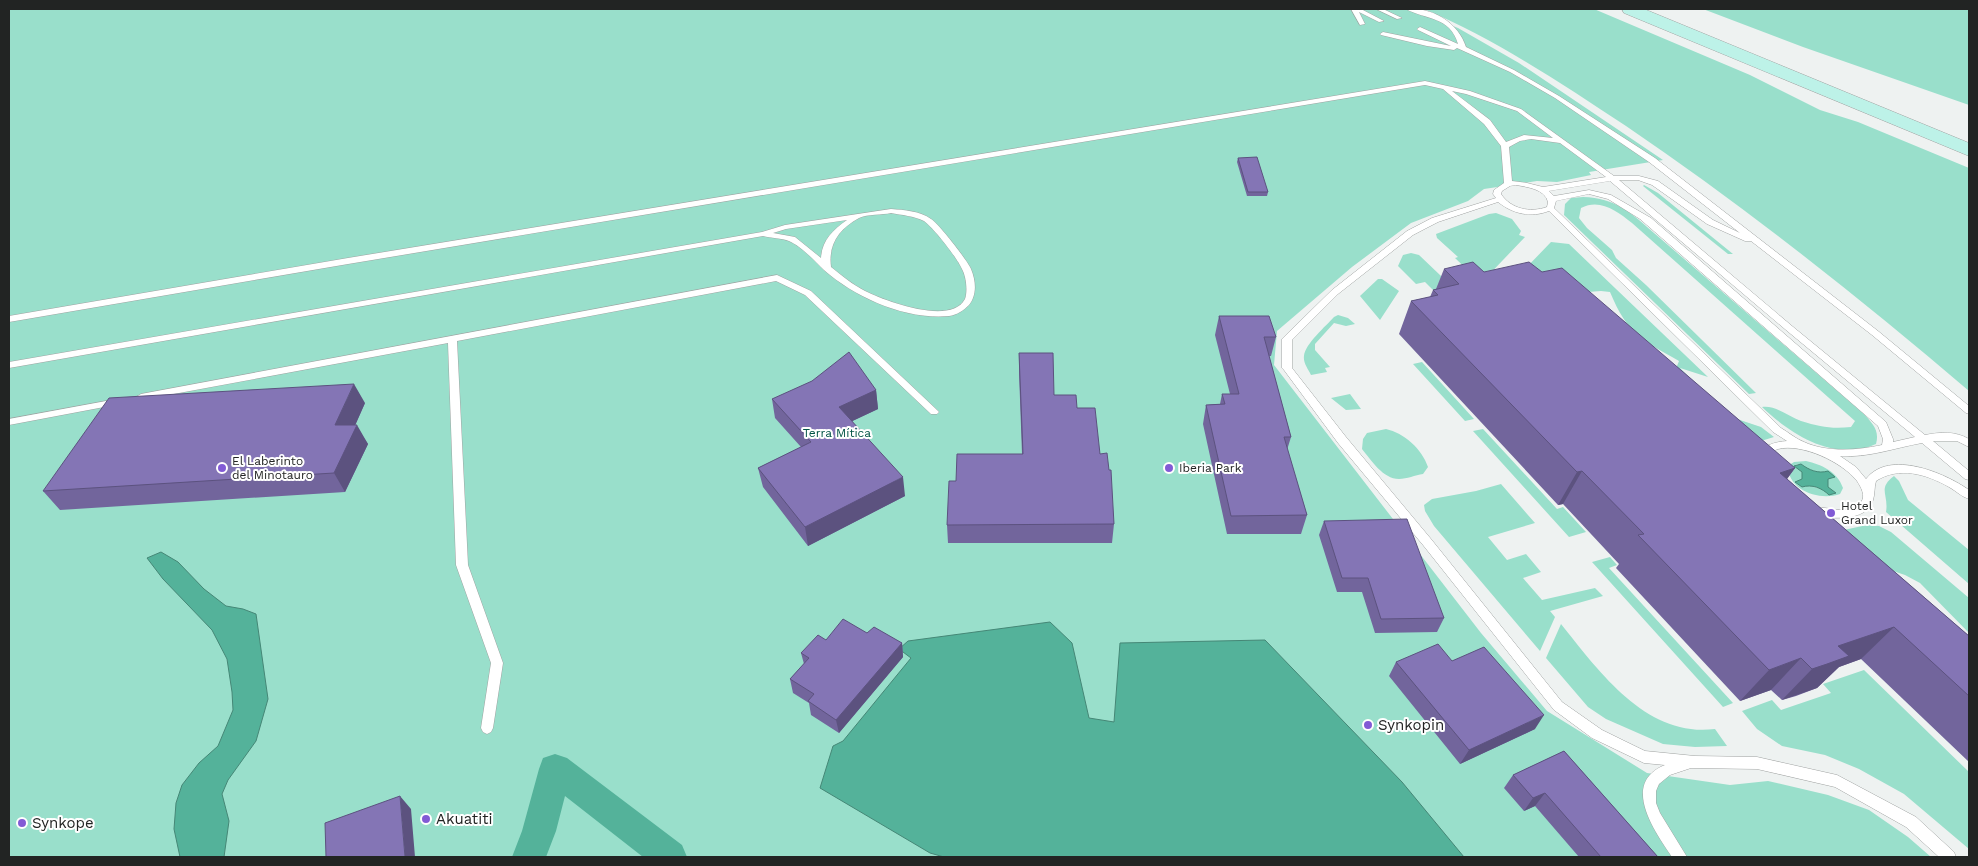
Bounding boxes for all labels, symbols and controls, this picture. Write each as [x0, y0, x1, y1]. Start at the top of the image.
park label: Terra Mítica [803, 426, 871, 440]
place label: El Laberinto del Minotauro [232, 454, 313, 482]
place label: Iberia Park [1179, 461, 1242, 475]
marker: El Laberinto del Minotauro [216, 462, 228, 474]
marker: Iberia Park [1163, 462, 1175, 474]
place label: Hotel Grand Luxor [1841, 499, 1913, 527]
marker: Hotel Grand Luxor [1825, 507, 1837, 519]
place label: Synkopin [1378, 716, 1444, 734]
marker: Synkopin [1362, 719, 1374, 731]
place label: Akuatiti [436, 810, 492, 828]
marker: Akuatiti [420, 813, 432, 825]
place label: Synkope [32, 814, 94, 832]
marker: Synkope [16, 817, 28, 829]

